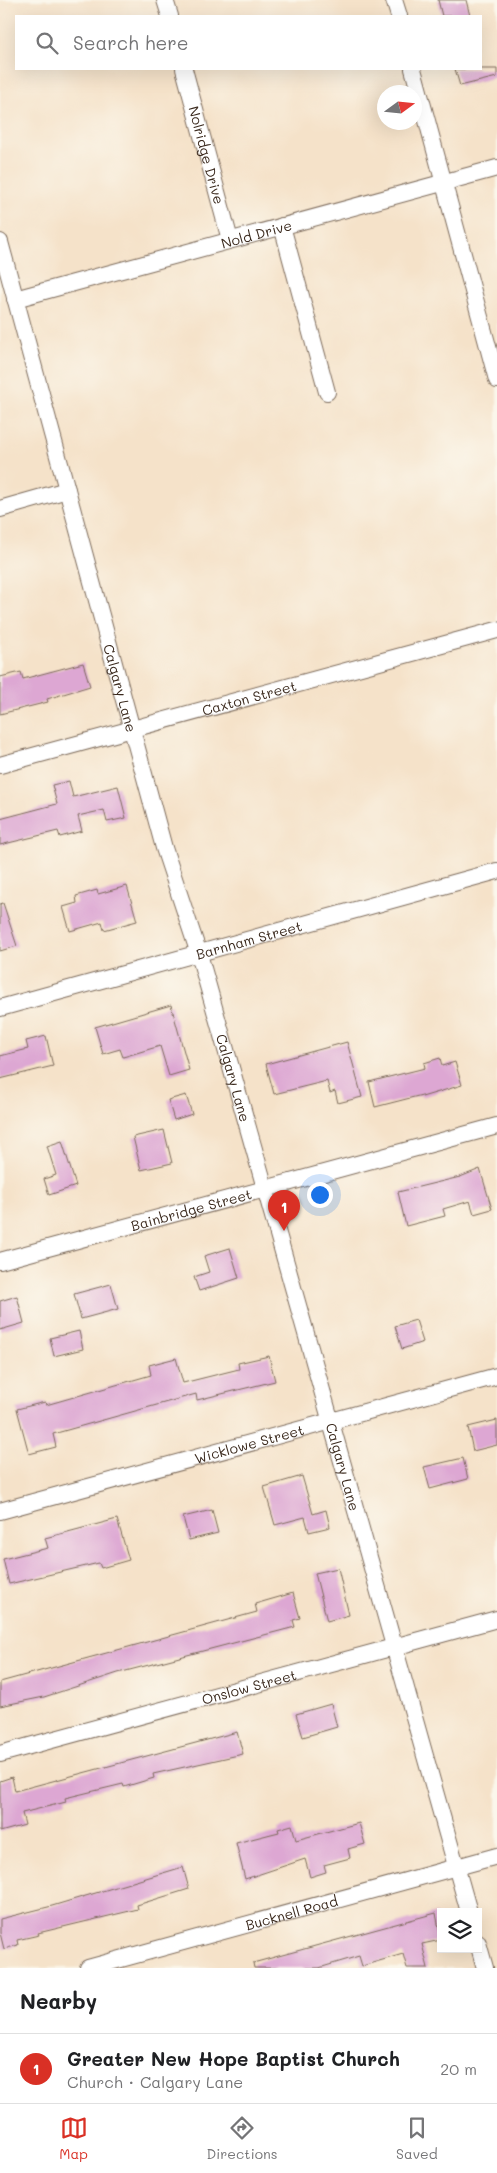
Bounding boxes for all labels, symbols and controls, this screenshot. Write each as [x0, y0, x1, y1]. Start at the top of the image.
search box [15, 15, 482, 70]
icon: search [33, 29, 61, 57]
text: Search here [73, 30, 189, 55]
north arrow [377, 85, 422, 130]
street label: Nolridge Drive [185, 104, 229, 206]
street label: Nold Drive [219, 215, 294, 252]
street label: Calgary Lane [100, 642, 142, 734]
street label: Caxton Street [200, 675, 298, 719]
street label: Barnham Street [194, 916, 304, 963]
street label: Calgary Lane [212, 1032, 255, 1124]
your location [307, 1182, 333, 1208]
street label: Bainbridge Street [128, 1184, 254, 1235]
pin: 1 [268, 1190, 300, 1231]
street label: Wicklowe Street [192, 1419, 306, 1467]
street label: Calgary Lane [322, 1420, 365, 1513]
street label: Onslow Street [199, 1664, 298, 1708]
street label: Bucknell Road [243, 1891, 340, 1934]
map controls [437, 1908, 482, 1953]
button: layers [437, 1908, 482, 1953]
text: Nearby [20, 1987, 97, 2014]
text: Greater New Hope Baptist Church [67, 2046, 400, 2071]
text: 1 [32, 2058, 40, 2079]
text: 20 m [440, 2058, 477, 2079]
text: Church · Calgary Lane [67, 2071, 243, 2092]
tab: Map [59, 2114, 88, 2163]
tab: Directions [206, 2114, 278, 2163]
tab: Saved [396, 2114, 438, 2163]

